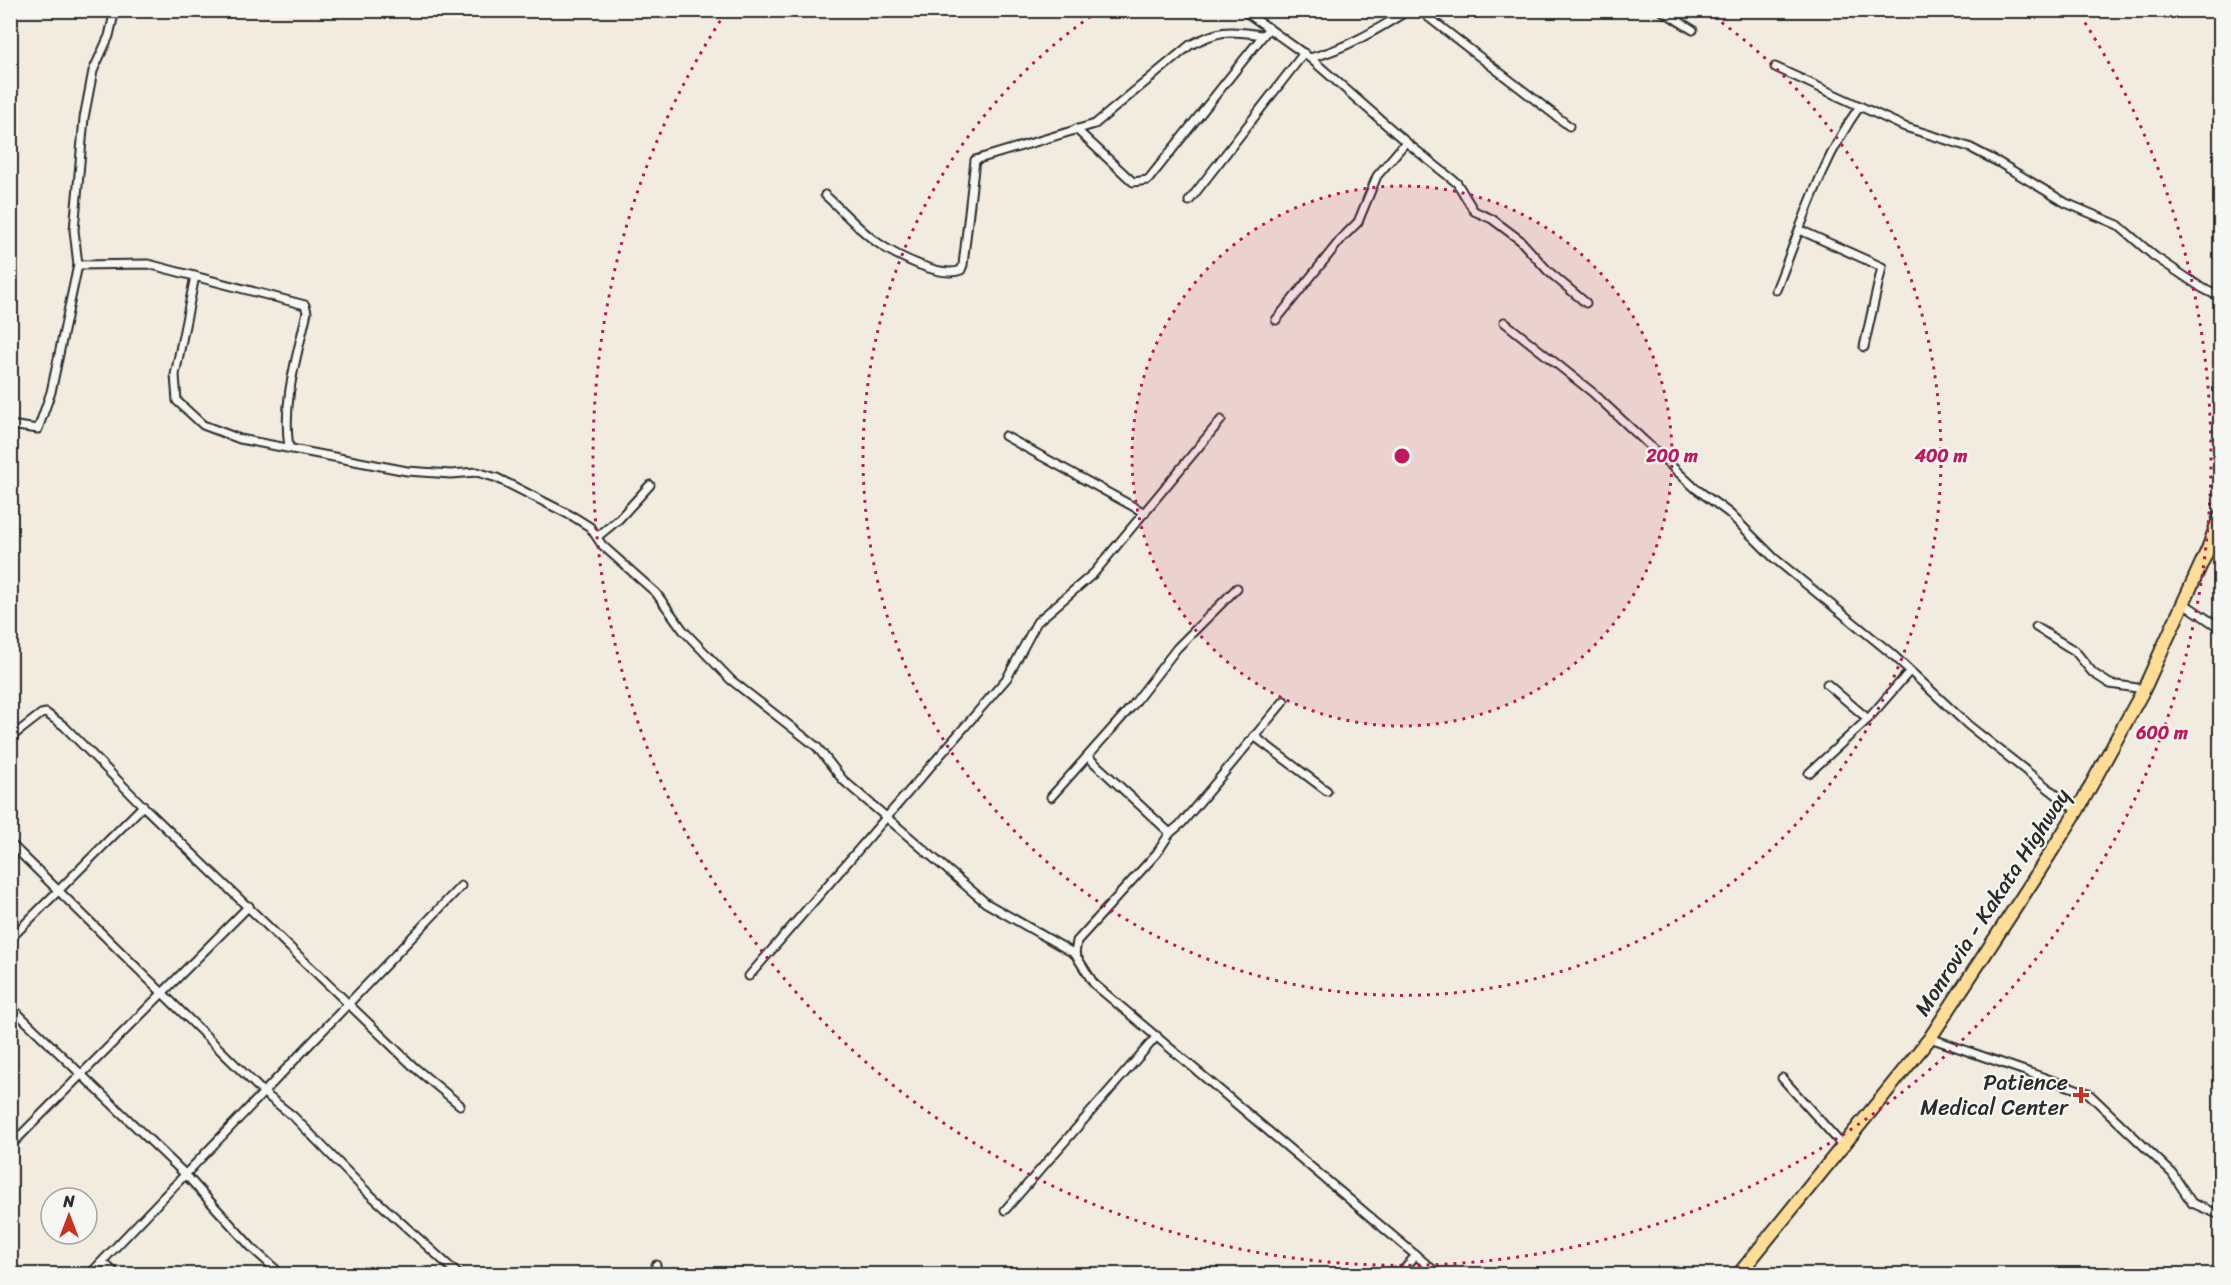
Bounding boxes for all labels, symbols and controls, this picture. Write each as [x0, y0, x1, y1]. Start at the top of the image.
text: 200 m [1645, 440, 1698, 472]
text: 400 m [1914, 440, 1967, 472]
centre of rings [1392, 446, 1412, 466]
text: 600 m [2135, 717, 2188, 749]
street label: Monrovia - Kakata Highway [1903, 779, 2081, 1024]
place label: Patience Medical Center [1920, 1063, 2069, 1127]
marker: Patience Medical Center [2072, 1086, 2090, 1104]
north arrow [39, 1186, 99, 1246]
text: N [62, 1187, 75, 1216]

